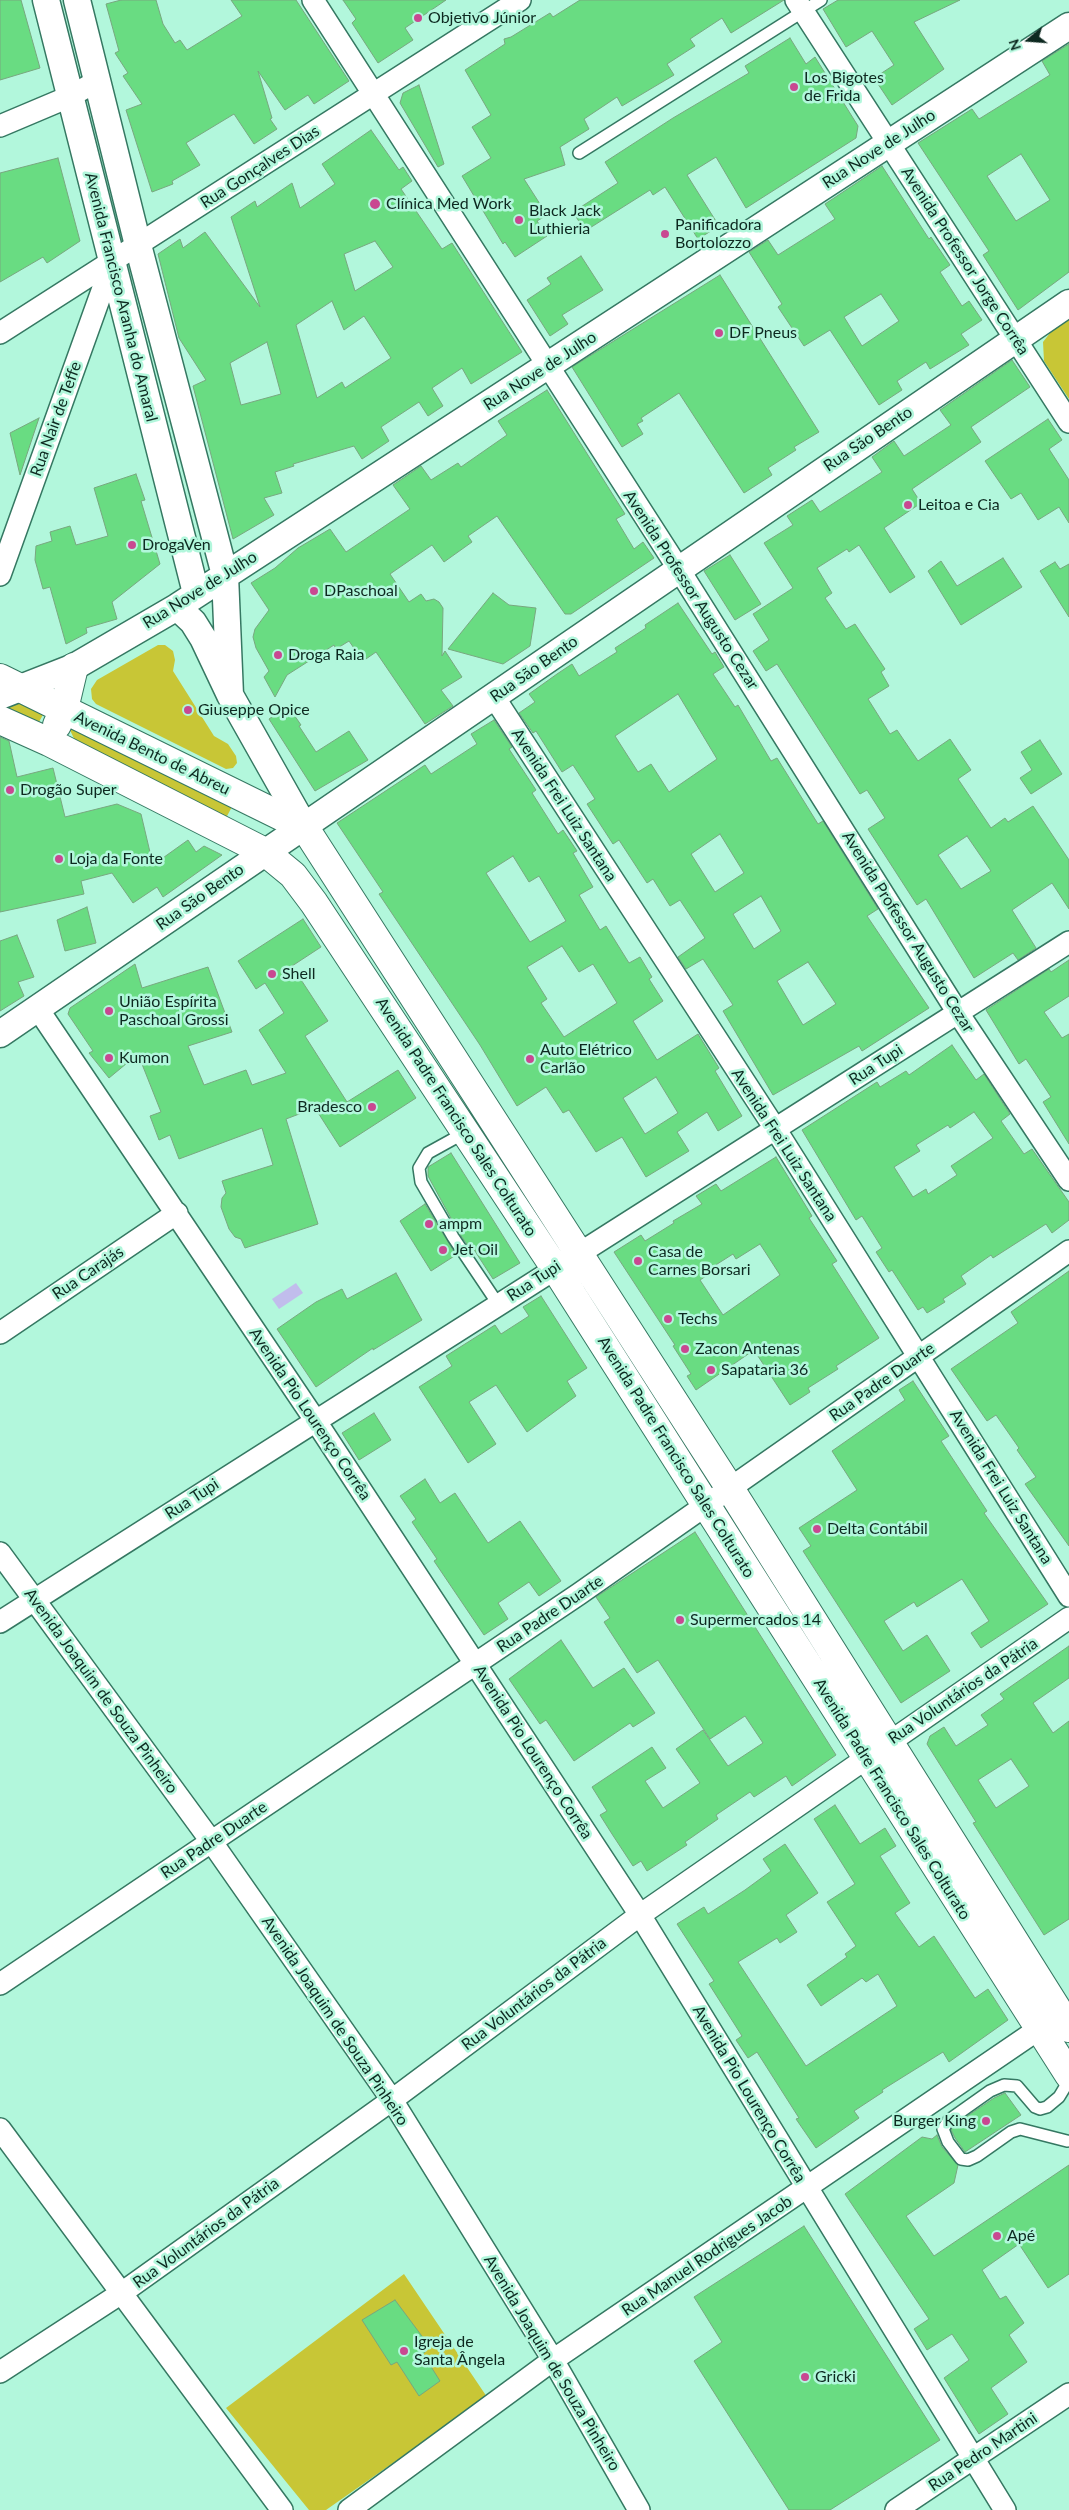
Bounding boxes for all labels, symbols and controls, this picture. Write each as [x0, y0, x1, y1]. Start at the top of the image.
place label: Objetivo Júnior [428, 8, 536, 28]
marker: Objetivo Júnior [412, 12, 424, 24]
north arrow [1004, 15, 1054, 65]
text: N [1005, 37, 1024, 53]
place label: Los Bigotes de Frida [804, 68, 884, 106]
marker: Los Bigotes de Frida [788, 81, 800, 93]
street label: Rua Nove de Julho [819, 105, 939, 193]
street label: Rua Gonçalves Dias [197, 121, 323, 213]
street label: Avenida Professor Jorge Corrêa [897, 163, 1033, 359]
street label: Avenida Francisco Aranha do Amaral [81, 170, 161, 424]
place label: Clínica Med Work [386, 194, 512, 214]
marker: Clínica Med Work [368, 197, 382, 211]
place label: Black Jack Luthieria [529, 201, 601, 239]
marker: Black Jack Luthieria [513, 214, 525, 226]
place label: Panificadora Bortolozzo [675, 215, 762, 253]
marker: Panificadora Bortolozzo [659, 228, 671, 240]
place label: DF Pneus [729, 323, 797, 343]
street label: Rua Nove de Julho [480, 327, 600, 415]
marker: DF Pneus [713, 327, 725, 339]
street label: Rua Nair de Teffe [26, 359, 86, 479]
street label: Rua São Bento [820, 402, 916, 476]
street label: Avenida Professor Augusto Cezar [619, 487, 763, 693]
place label: Leitoa e Cia [918, 495, 1000, 515]
marker: Leitoa e Cia [902, 499, 914, 511]
place label: DrogaVen [142, 535, 211, 555]
marker: DrogaVen [126, 539, 138, 551]
street label: Rua Nove de Julho [139, 547, 261, 633]
place label: DPaschoal [324, 581, 398, 601]
marker: DPaschoal [308, 585, 320, 597]
street label: Rua São Bento [486, 632, 582, 706]
place label: Droga Raia [288, 645, 365, 665]
marker: Droga Raia [272, 649, 284, 661]
place label: Giuseppe Opice [198, 700, 310, 720]
marker: Giuseppe Opice [182, 704, 194, 716]
street label: Avenida Bento de Abreu [71, 707, 233, 799]
street label: Avenida Frei Luiz Santana [507, 725, 621, 885]
place label: Drogão Super [20, 780, 117, 800]
marker: Drogão Super [4, 784, 16, 796]
street label: Avenida Professor Augusto Cezar [838, 828, 978, 1036]
place label: Loja da Fonte [69, 849, 163, 869]
marker: Loja da Fonte [53, 853, 65, 865]
street label: Rua São Bento [152, 860, 248, 934]
place label: Shell [282, 964, 315, 984]
marker: Shell [266, 968, 278, 980]
place label: União Espírita Paschoal Grossi [119, 992, 229, 1030]
street label: Avenida Padre Francisco Sales Colturato [371, 994, 541, 1240]
marker: União Espírita Paschoal Grossi [103, 1005, 115, 1017]
place label: Auto Elétrico Carlão [540, 1040, 632, 1078]
street label: Rua Tupi [846, 1041, 906, 1089]
place label: Kumon [119, 1048, 169, 1068]
marker: Kumon [103, 1052, 115, 1064]
marker: Auto Elétrico Carlão [524, 1053, 536, 1065]
street label: Avenida Frei Luiz Santana [727, 1065, 841, 1225]
place label: Bradesco [297, 1097, 362, 1117]
marker: Bradesco [366, 1101, 378, 1113]
place label: ampm [439, 1214, 482, 1234]
marker: ampm [423, 1218, 435, 1230]
place label: Jet Oil [453, 1240, 498, 1260]
street label: Rua Carajás [49, 1242, 127, 1304]
place label: Casa de Carnes Borsari [648, 1242, 750, 1280]
marker: Jet Oil [437, 1244, 449, 1256]
marker: Casa de Carnes Borsari [632, 1255, 644, 1267]
street label: Rua Tupi [504, 1257, 564, 1305]
place label: Techs [678, 1309, 717, 1329]
marker: Techs [662, 1313, 674, 1325]
street label: Avenida Pio Lourenço Corrêa [245, 1324, 375, 1504]
street label: Avenida Padre Francisco Sales Colturato [593, 1333, 759, 1581]
place label: Zacon Antenas [695, 1339, 800, 1359]
street label: Rua Padre Duarte [826, 1339, 938, 1425]
marker: Zacon Antenas [679, 1343, 691, 1355]
place label: Sapataria 36 [721, 1360, 808, 1380]
marker: Sapataria 36 [705, 1364, 717, 1376]
street label: Avenida Frei Luiz Santana [946, 1406, 1056, 1568]
street label: Rua Tupi [162, 1475, 222, 1523]
place label: Delta Contábil [827, 1519, 928, 1539]
marker: Delta Contábil [811, 1523, 823, 1535]
street label: Rua Padre Duarte [493, 1571, 607, 1657]
street label: Avenida Joaquim de Souza Pinheiro [20, 1585, 182, 1797]
place label: Supermercados 14 [690, 1610, 821, 1630]
marker: Supermercados 14 [674, 1614, 686, 1626]
street label: Rua Voluntários da Pátria [885, 1634, 1041, 1748]
street label: Avenida Pio Lourenço Corrêa [470, 1661, 596, 1843]
street label: Avenida Padre Francisco Sales Colturato [809, 1675, 975, 1923]
street label: Rua Padre Duarte [157, 1797, 271, 1883]
street label: Avenida Joaquim de Souza Pinheiro [258, 1913, 412, 2129]
street label: Rua Voluntários da Pátria [458, 1933, 610, 2055]
street label: Avenida Pio Lourenço Corrêa [688, 2002, 810, 2186]
place label: Burger King [893, 2111, 976, 2131]
marker: Burger King [980, 2115, 992, 2127]
street label: Rua Voluntários da Pátria [129, 2174, 283, 2292]
street label: Rua Manuel Rodrigues Jacob [618, 2192, 796, 2320]
place label: Apé [1007, 2226, 1035, 2246]
marker: Apé [991, 2230, 1003, 2242]
street label: Avenida Joaquim de Souza Pinheiro [480, 2252, 624, 2474]
place label: Igreja de Santa Ângela [414, 2332, 505, 2370]
marker: Igreja de Santa Ângela [398, 2345, 410, 2357]
place label: Gricki [815, 2367, 856, 2387]
marker: Gricki [799, 2371, 811, 2383]
street label: Rua Pedro Martini [925, 2409, 1041, 2495]

